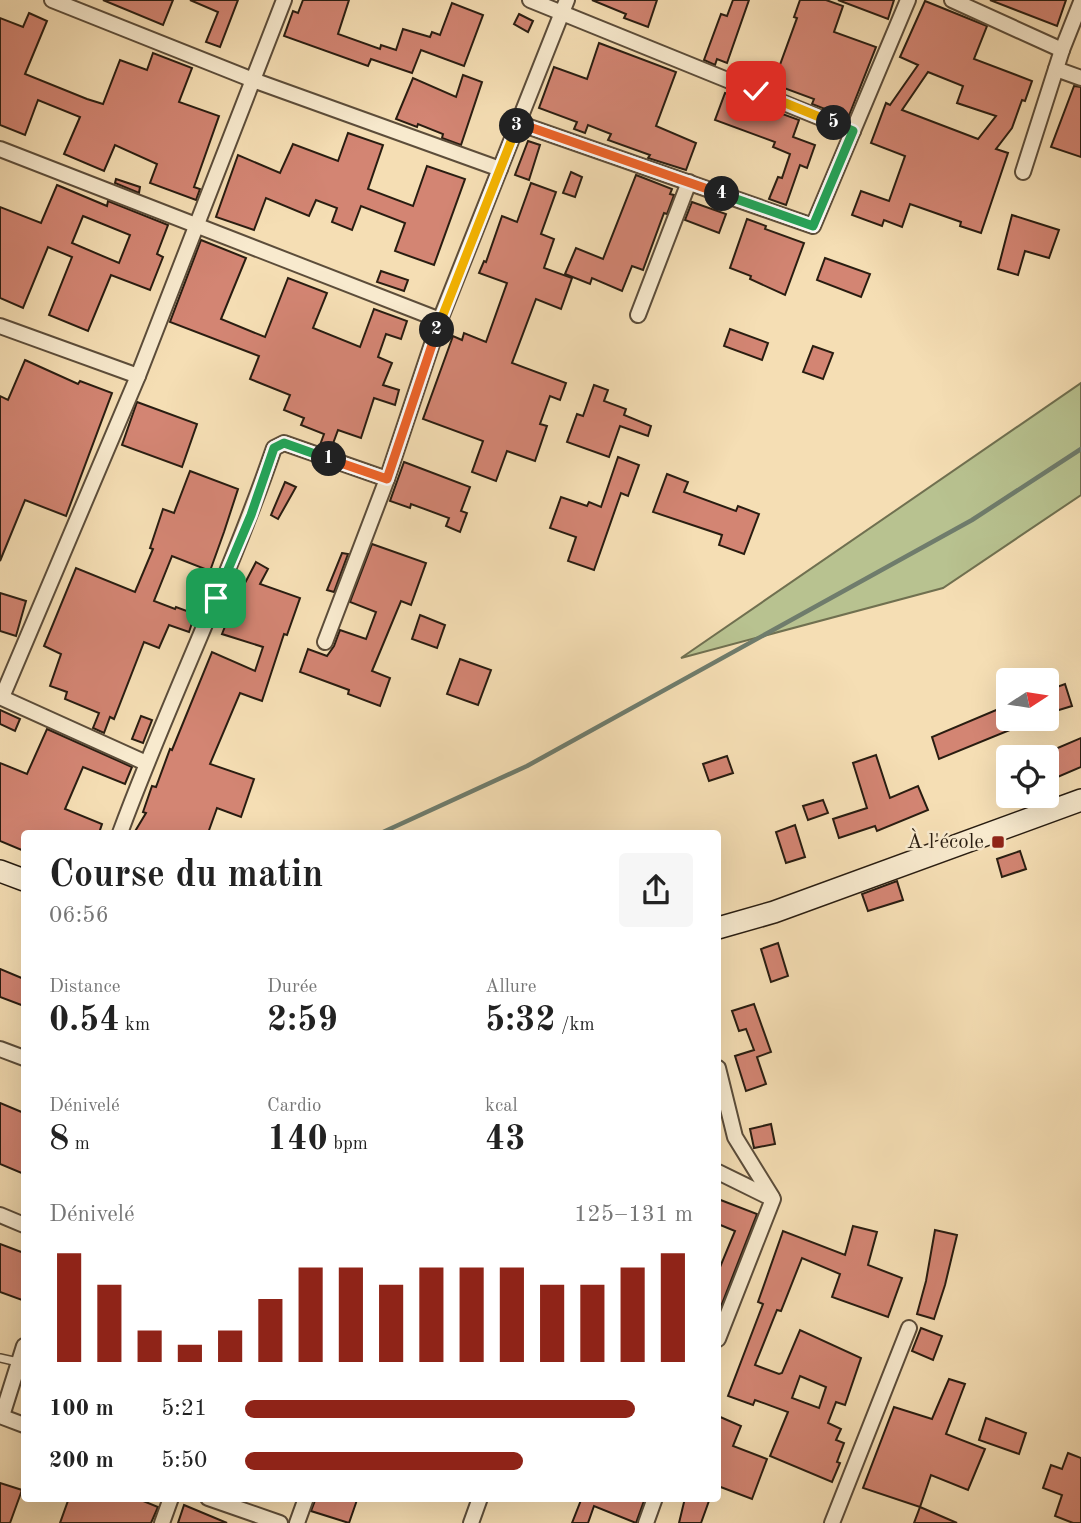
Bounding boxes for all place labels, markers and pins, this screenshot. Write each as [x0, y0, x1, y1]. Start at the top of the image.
pin [726, 61, 786, 121]
pin: 5 [816, 106, 852, 140]
pin: 3 [500, 108, 534, 144]
pin: 4 [704, 176, 740, 212]
pin: 2 [420, 312, 454, 348]
pin: 1 [312, 442, 346, 476]
pin [186, 568, 246, 628]
place label: À l'école [907, 828, 984, 853]
marker: À l'école [990, 834, 1006, 850]

